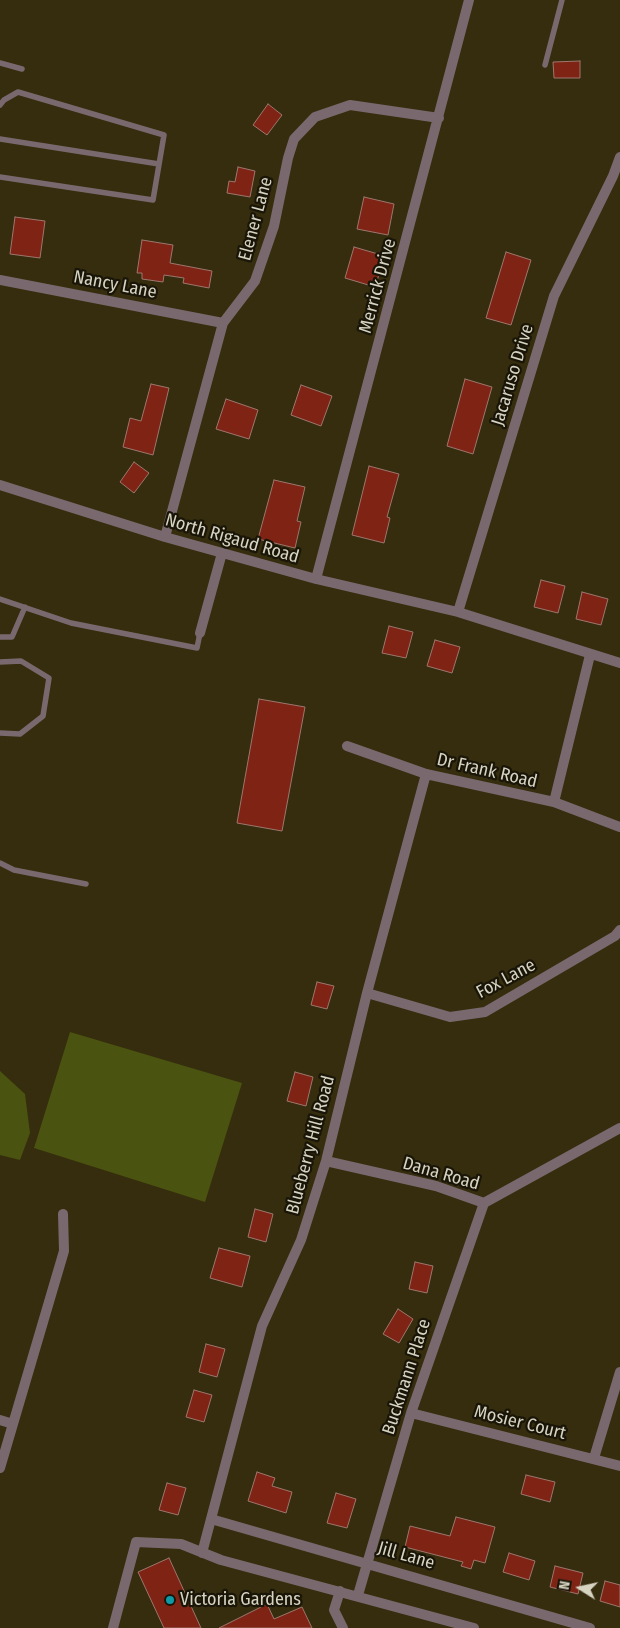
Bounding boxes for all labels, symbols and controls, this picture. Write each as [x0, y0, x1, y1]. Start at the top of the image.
street label: Elener Lane [234, 175, 278, 263]
street label: Merrick Drive [355, 236, 401, 336]
street label: Nancy Lane [72, 266, 158, 304]
street label: Jacaruso Drive [487, 322, 539, 428]
street label: North Rigaud Road [163, 510, 301, 568]
street label: Dr Frank Road [435, 749, 539, 793]
street label: Fox Lane [473, 955, 539, 1003]
street label: Blueberry Hill Road [282, 1073, 340, 1217]
street label: Dana Road [400, 1153, 482, 1195]
street label: Buckmann Place [378, 1317, 436, 1437]
street label: Mosier Court [472, 1401, 568, 1445]
street label: Jill Lane [375, 1538, 437, 1574]
north arrow [555, 1563, 605, 1613]
text: N [556, 1580, 574, 1591]
place label: Victoria Gardens [180, 1589, 301, 1611]
marker: Victoria Gardens [164, 1594, 176, 1606]

